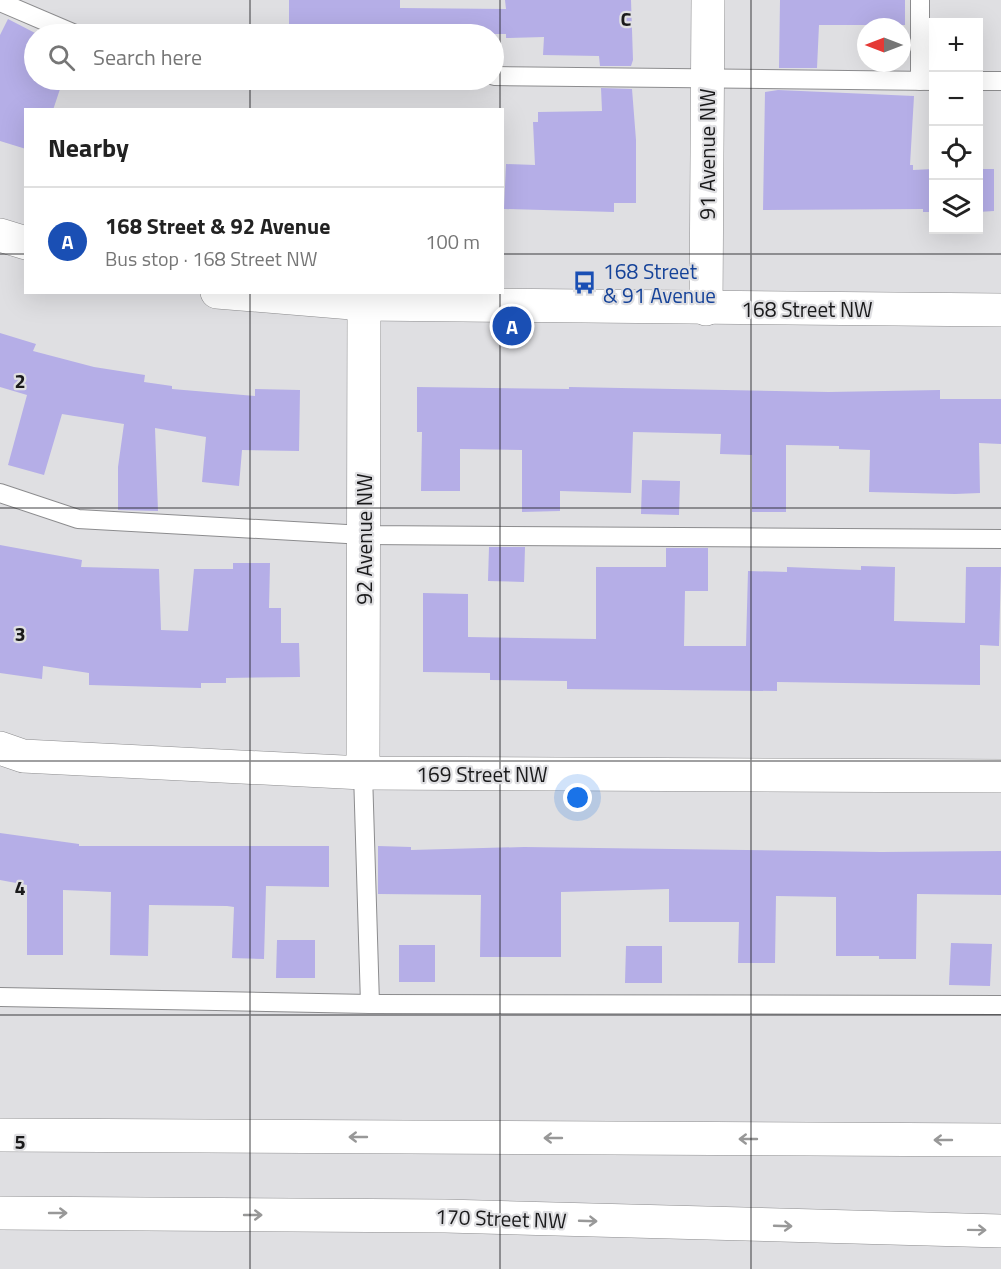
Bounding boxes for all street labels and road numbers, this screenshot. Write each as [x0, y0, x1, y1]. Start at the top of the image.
street label: 91 Avenue NW [691, 88, 723, 220]
street label: 168 Street NW [741, 293, 873, 325]
street label: 92 Avenue NW [348, 473, 380, 605]
street label: 169 Street NW [416, 758, 548, 790]
street label: 170 Street NW [435, 1200, 567, 1236]

